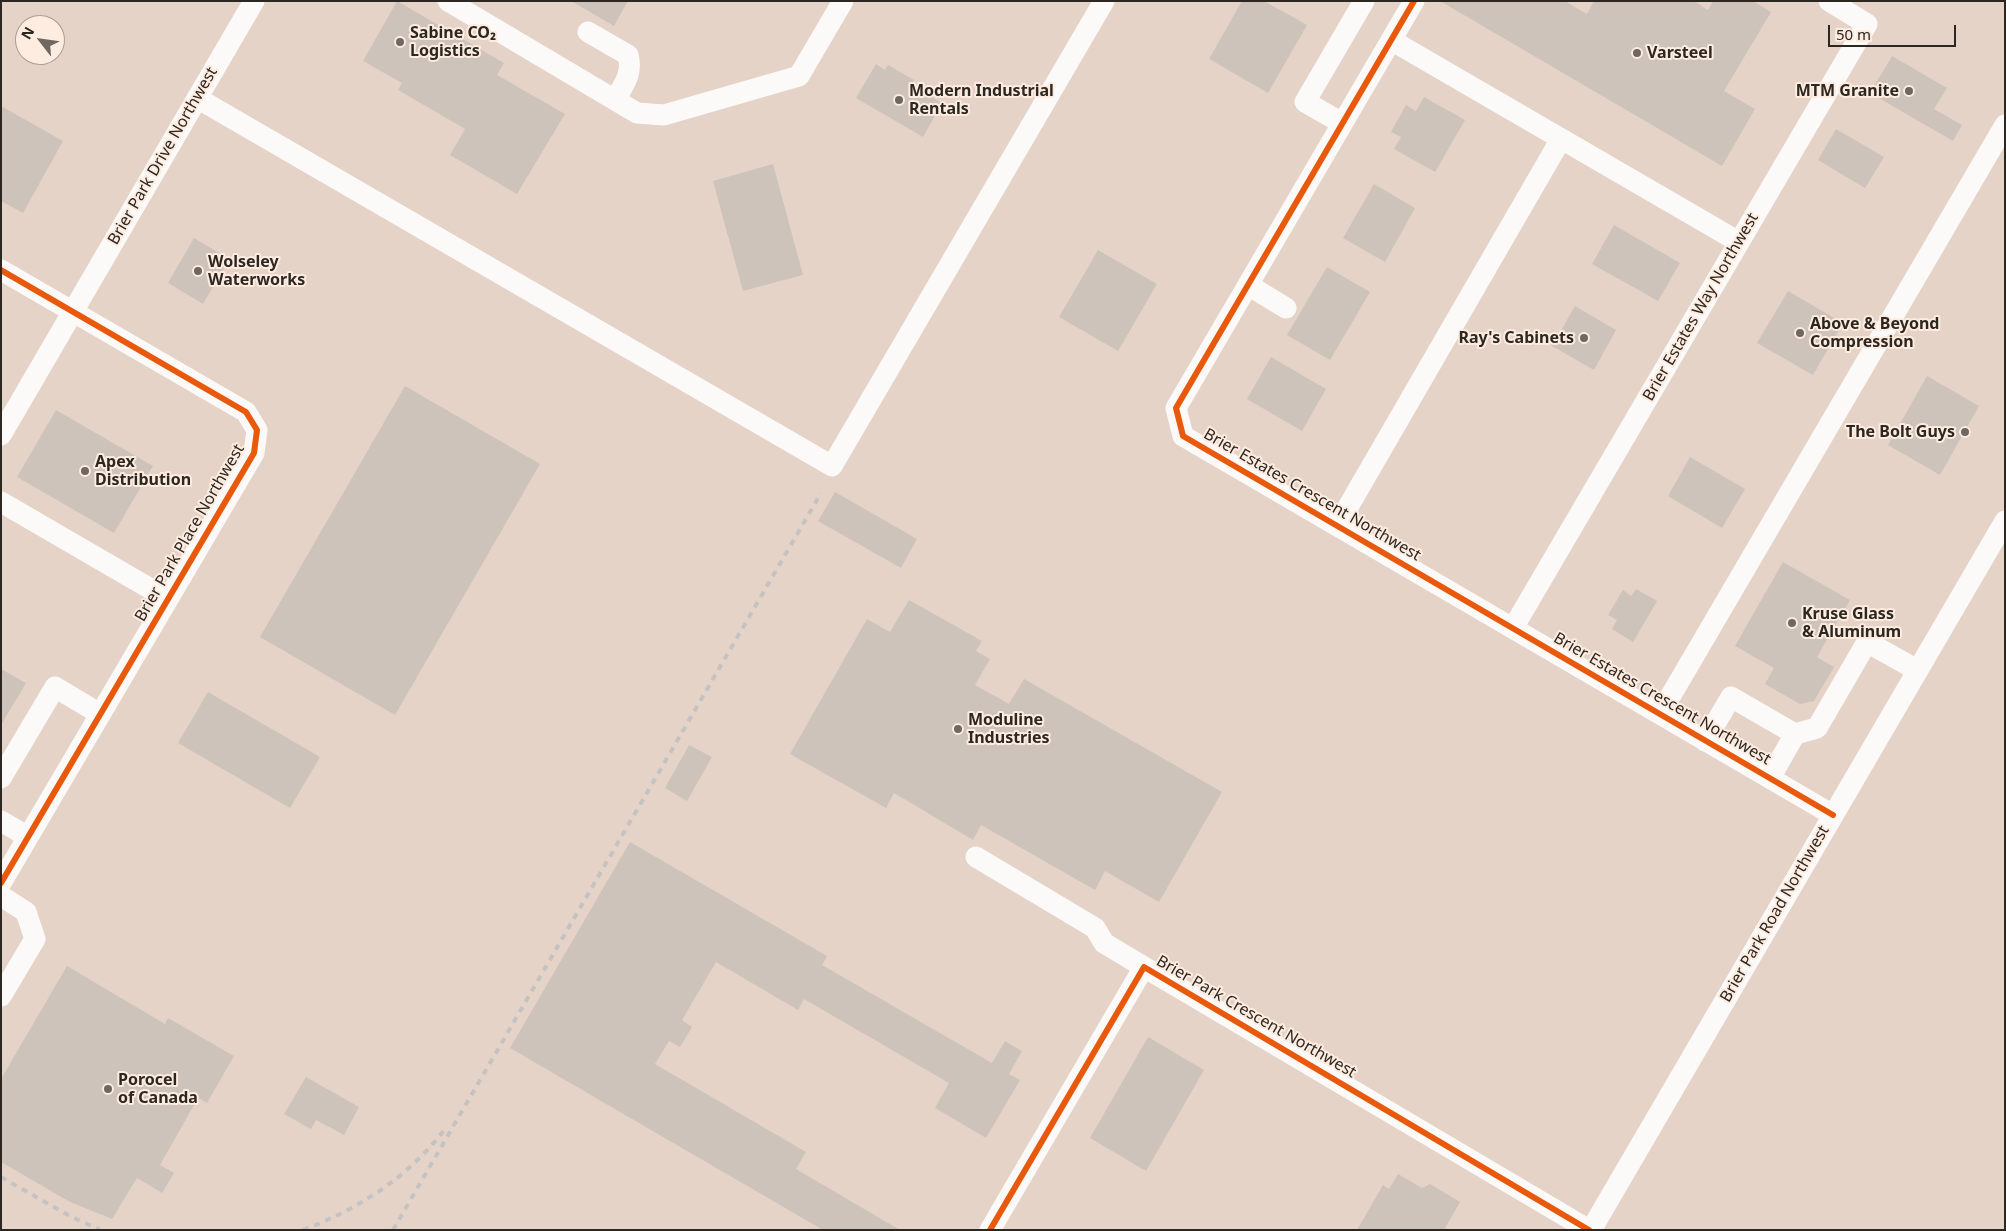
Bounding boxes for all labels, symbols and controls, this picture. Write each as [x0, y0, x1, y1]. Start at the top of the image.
north arrow [15, 15, 65, 65]
scale bar [1831, 15, 1958, 47]
text: N [16, 23, 39, 42]
place label: Sabine CO₂ Logistics [410, 23, 496, 61]
text: 50 m [1836, 24, 1871, 44]
marker: Sabine CO₂ Logistics [394, 36, 406, 48]
place label: Varsteel [1647, 43, 1713, 63]
marker: Varsteel [1631, 47, 1643, 59]
street label: Brier Park Drive Northwest [104, 64, 222, 248]
place label: Modern Industrial Rentals [909, 81, 1054, 119]
place label: MTM Granite [1796, 81, 1899, 101]
marker: MTM Granite [1903, 85, 1915, 97]
marker: Modern Industrial Rentals [893, 94, 905, 106]
street label: Brier Estates Way Northwest [1639, 210, 1763, 404]
place label: Wolseley Waterworks [208, 252, 305, 290]
marker: Wolseley Waterworks [192, 265, 204, 277]
place label: Above & Beyond Compression [1810, 314, 1939, 352]
marker: Above & Beyond Compression [1794, 327, 1806, 339]
place label: Ray's Cabinets [1458, 328, 1574, 348]
marker: Ray's Cabinets [1578, 332, 1590, 344]
place label: The Bolt Guys [1846, 422, 1955, 442]
street label: Brier Estates Crescent Northwest [1200, 425, 1424, 565]
marker: The Bolt Guys [1959, 426, 1971, 438]
street label: Brier Park Place Northwest [131, 441, 249, 625]
place label: Apex Distribution [95, 452, 191, 490]
marker: Apex Distribution [79, 465, 91, 477]
place label: Kruse Glass & Aluminum [1802, 604, 1901, 642]
marker: Kruse Glass & Aluminum [1786, 617, 1798, 629]
street label: Brier Estates Crescent Northwest [1550, 629, 1774, 769]
place label: Moduline Industries [968, 710, 1050, 748]
marker: Moduline Industries [952, 723, 964, 735]
street label: Brier Park Road Northwest [1717, 822, 1833, 1006]
street label: Brier Park Crescent Northwest [1153, 952, 1359, 1082]
place label: Porocel of Canada [118, 1070, 198, 1108]
marker: Porocel of Canada [102, 1083, 114, 1095]

